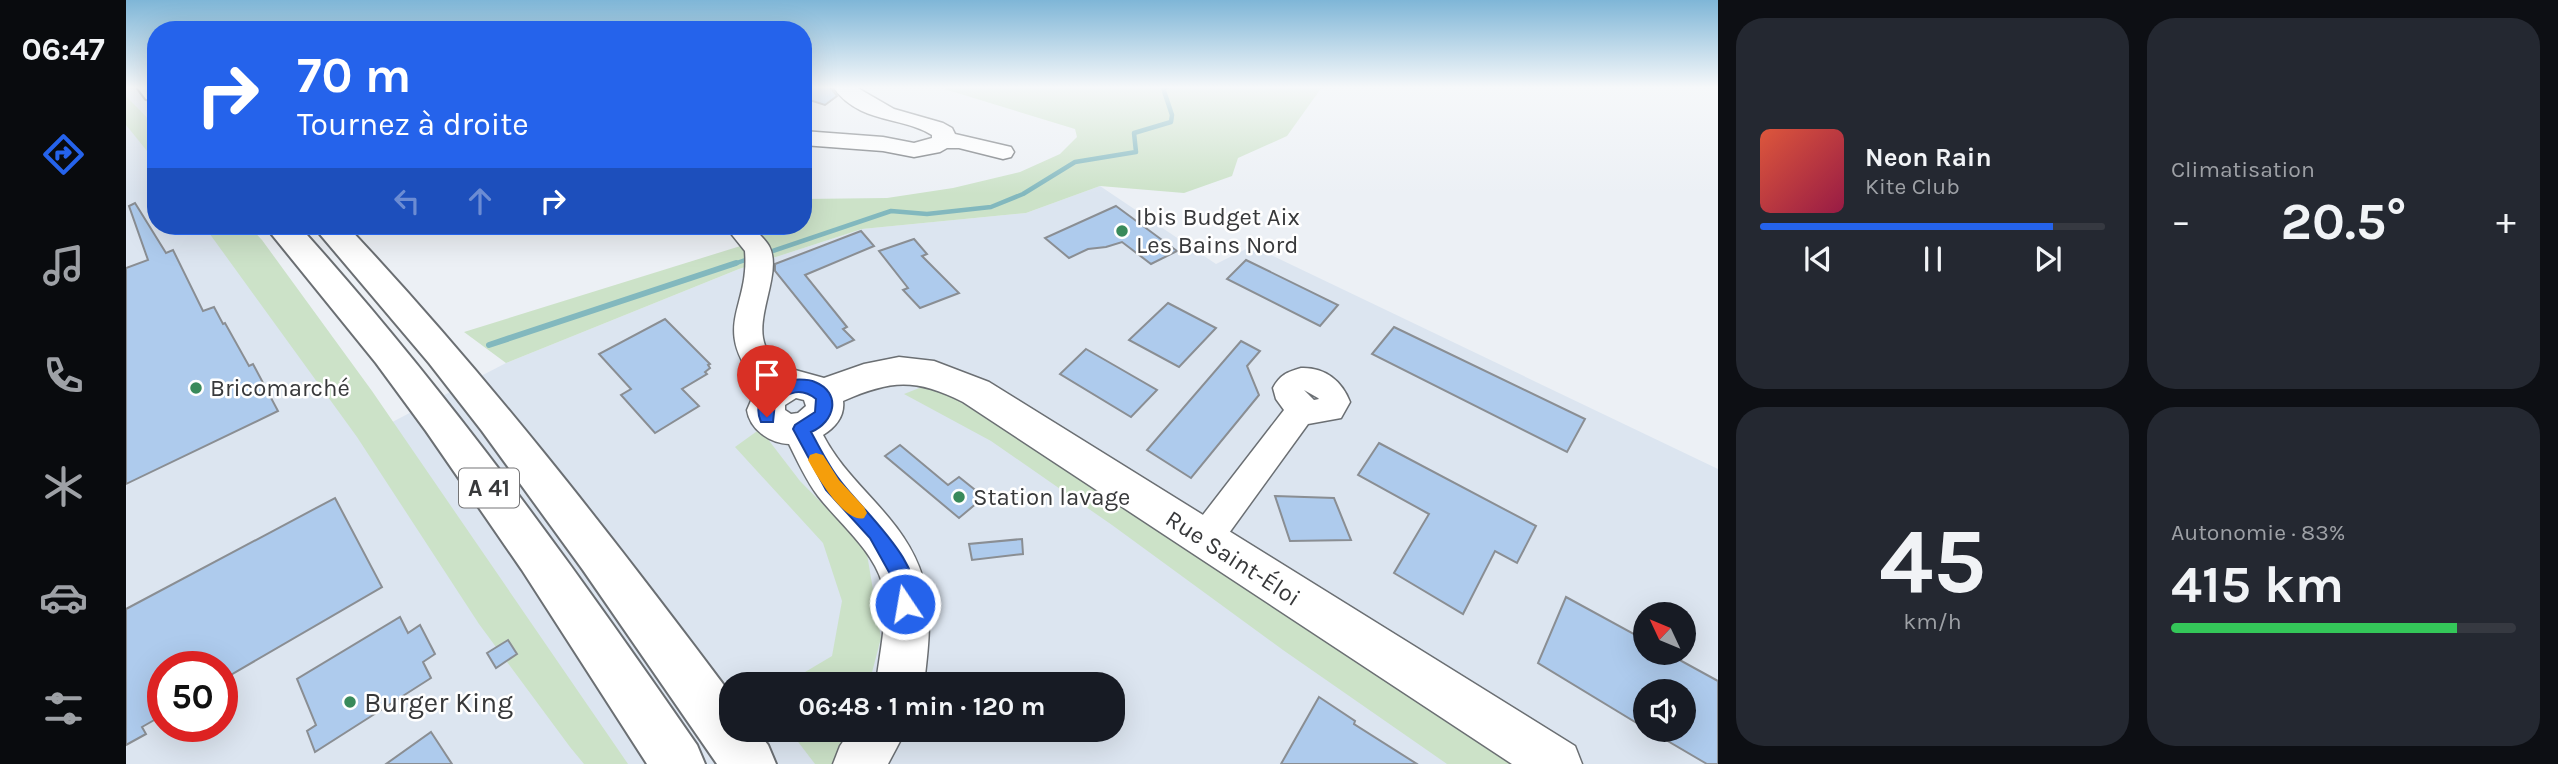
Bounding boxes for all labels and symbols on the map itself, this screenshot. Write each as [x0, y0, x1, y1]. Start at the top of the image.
place label: Ibis Budget Aix Les Bains Nord [1136, 203, 1300, 259]
marker: Ibis Budget Aix Les Bains Nord [1114, 223, 1130, 239]
pin [737, 345, 797, 417]
place label: Bricomarché [210, 374, 350, 402]
marker: Bricomarché [188, 380, 204, 396]
road number: A 41 [459, 468, 519, 508]
place label: Station lavage [973, 483, 1130, 511]
marker: Station lavage [951, 489, 967, 505]
street label: Rue Saint-Éloi [1161, 503, 1306, 612]
position arrow [868, 567, 942, 641]
north arrow [1633, 602, 1696, 665]
speed limit sign: 50 [147, 651, 238, 742]
place label: Burger King [364, 686, 513, 719]
marker: Burger King [342, 694, 358, 710]

